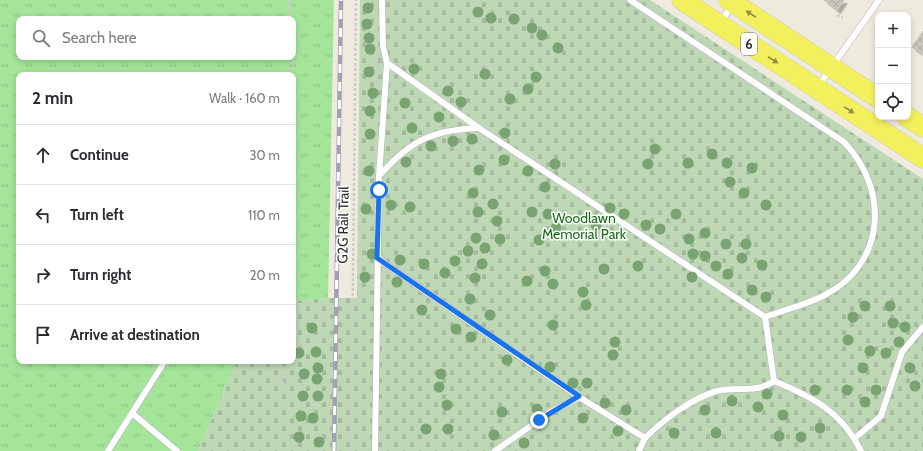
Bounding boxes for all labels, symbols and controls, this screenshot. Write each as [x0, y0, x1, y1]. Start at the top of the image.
one-way arrow [745, 11, 757, 18]
map controls [875, 12, 911, 120]
button: + [875, 12, 911, 48]
search box [16, 16, 296, 60]
icon: search [30, 27, 52, 49]
text: Search here [62, 29, 137, 47]
road number: 6 [741, 33, 757, 55]
button: − [875, 48, 911, 84]
one-way arrow [768, 56, 779, 64]
button: locate [875, 84, 911, 120]
text: 2 min [32, 88, 73, 108]
text: Walk · 160 m [209, 90, 280, 106]
one-way arrow [844, 106, 854, 114]
icon: ahead [32, 144, 54, 166]
text: Continue [70, 146, 129, 164]
text: 30 m [250, 147, 280, 163]
route start [370, 181, 388, 199]
street label: G2G Rail Trail [333, 185, 353, 264]
icon: left [32, 204, 54, 226]
text: Turn left [70, 206, 124, 224]
text: 110 m [248, 207, 280, 223]
park label: Woodlawn Memorial Park [542, 209, 627, 243]
icon: right [32, 264, 54, 286]
text: Turn right [70, 266, 131, 284]
text: 20 m [250, 267, 280, 283]
icon: arrive [32, 324, 54, 346]
text: Arrive at destination [70, 326, 200, 344]
route end [530, 411, 548, 429]

